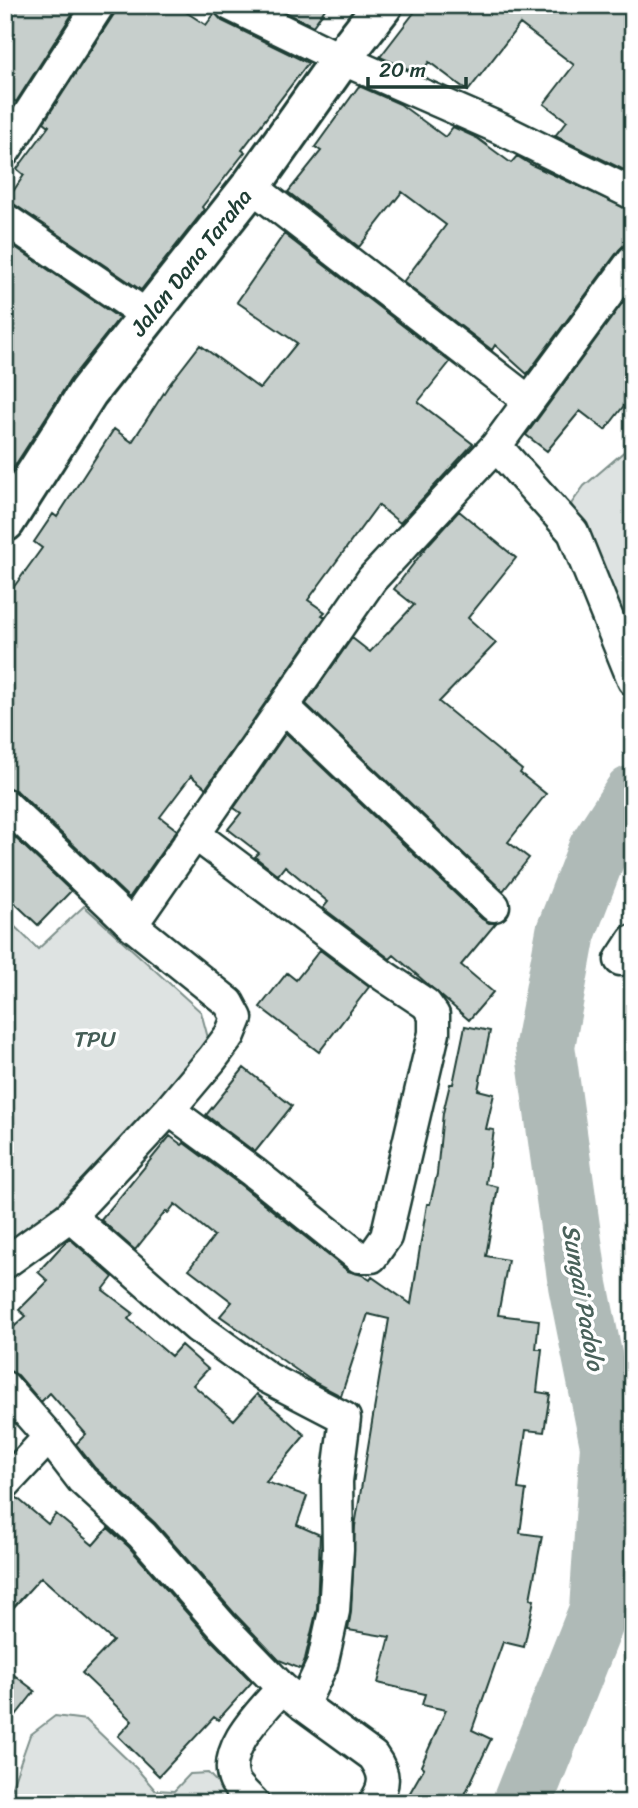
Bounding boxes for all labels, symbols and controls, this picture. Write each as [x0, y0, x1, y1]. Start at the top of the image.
scale bar [368, 46, 466, 90]
text: 20 m [379, 51, 426, 89]
street label: Jalan Dana Taraha [118, 179, 263, 346]
park label: TPU [74, 1019, 117, 1060]
water label: Sungai Padolo [549, 1220, 617, 1376]

